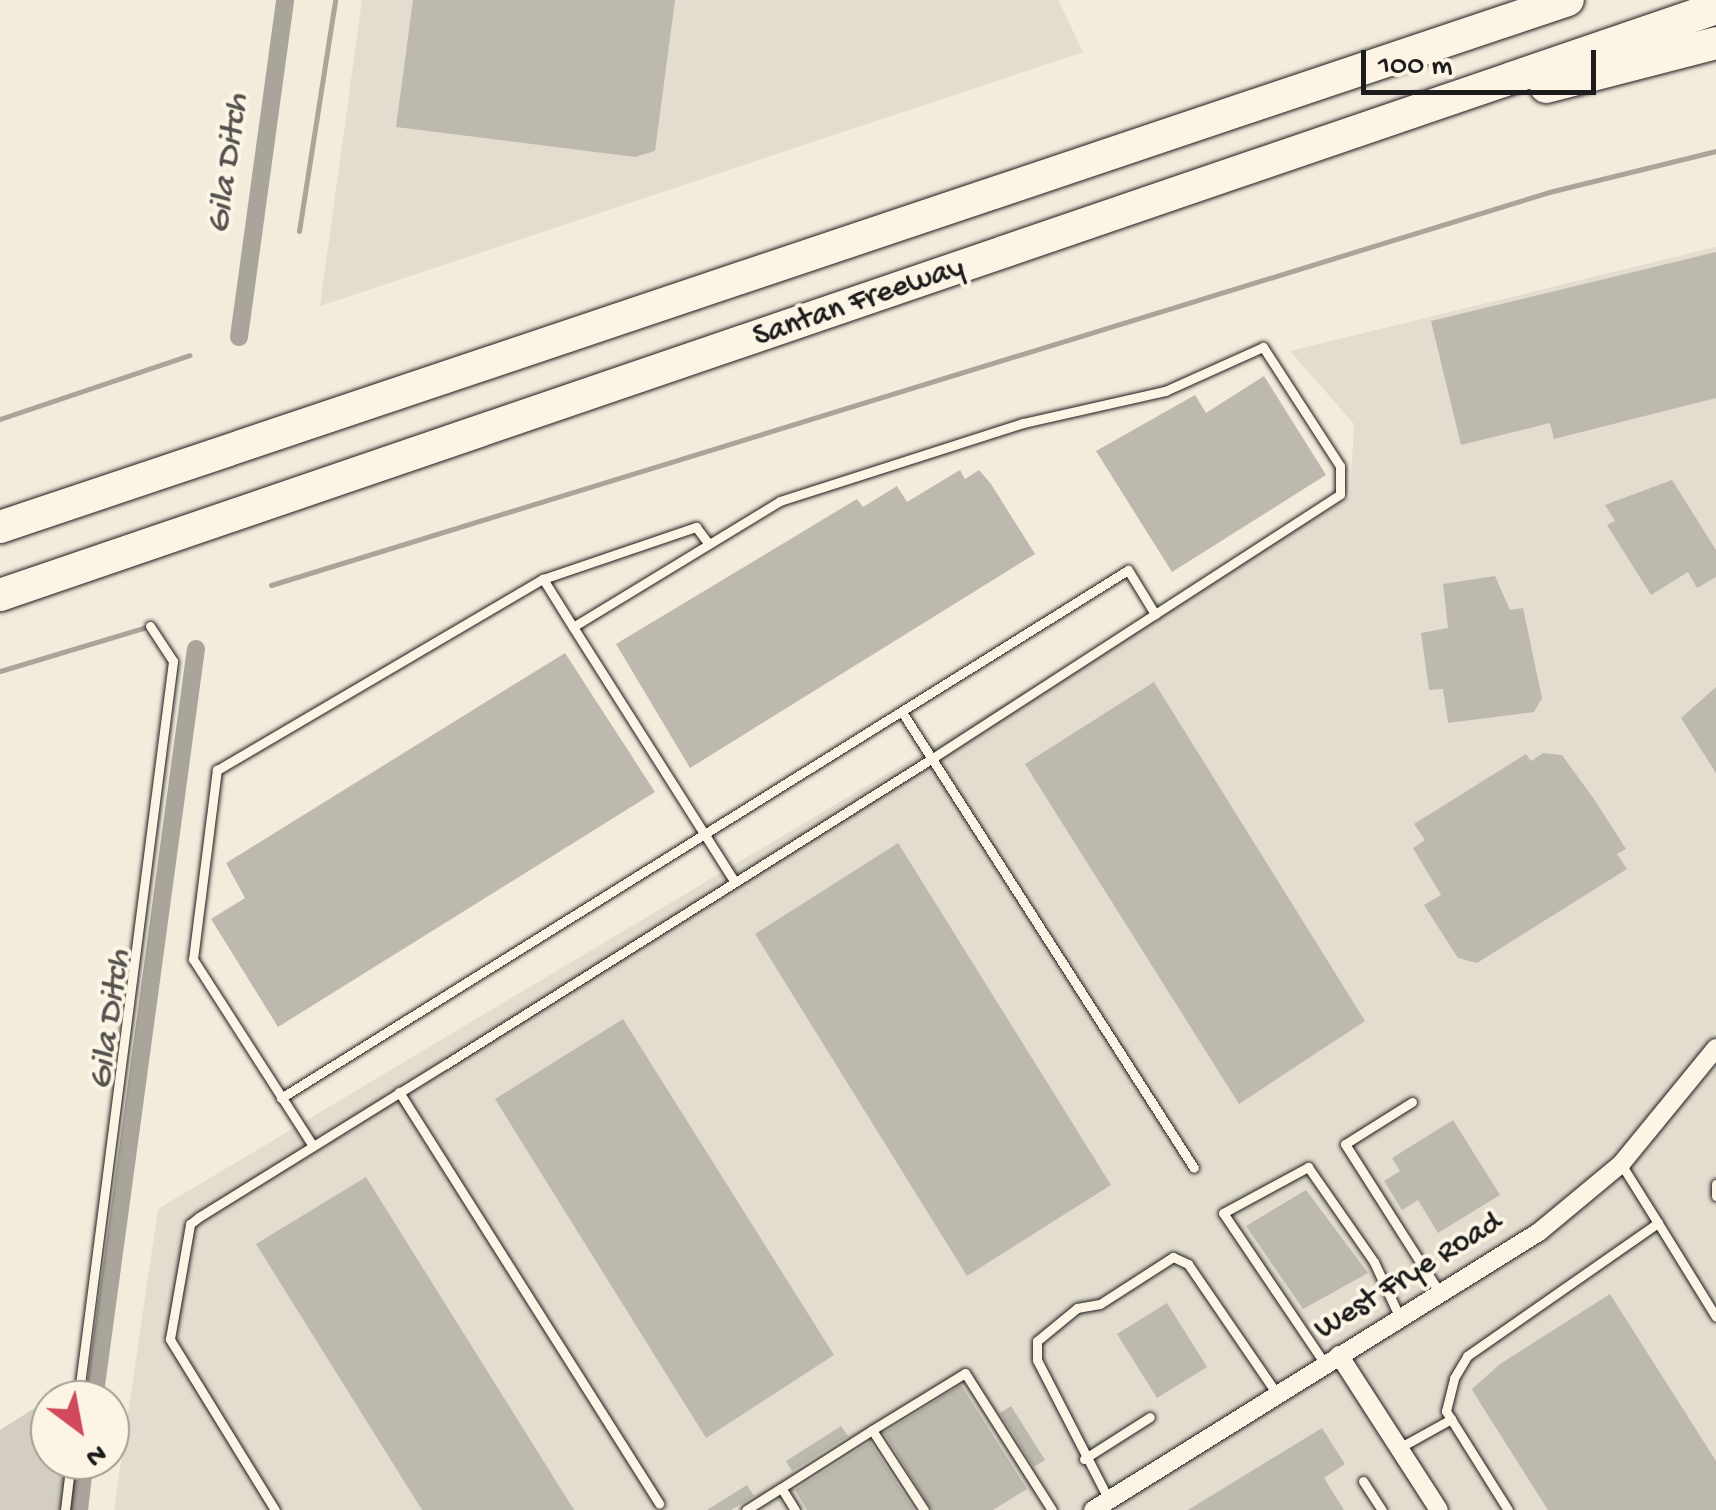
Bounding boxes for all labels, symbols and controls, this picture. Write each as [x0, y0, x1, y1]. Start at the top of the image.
scale bar [1366, 30, 1601, 92]
text: 100 m [1378, 50, 1453, 85]
water label: Gila Ditch [199, 92, 261, 236]
street label: Santan Freeway [749, 249, 969, 357]
water label: Gila Ditch [81, 948, 143, 1092]
street label: West Frye Road [1308, 1204, 1510, 1350]
north arrow [30, 1380, 130, 1480]
text: N [79, 1435, 112, 1473]

